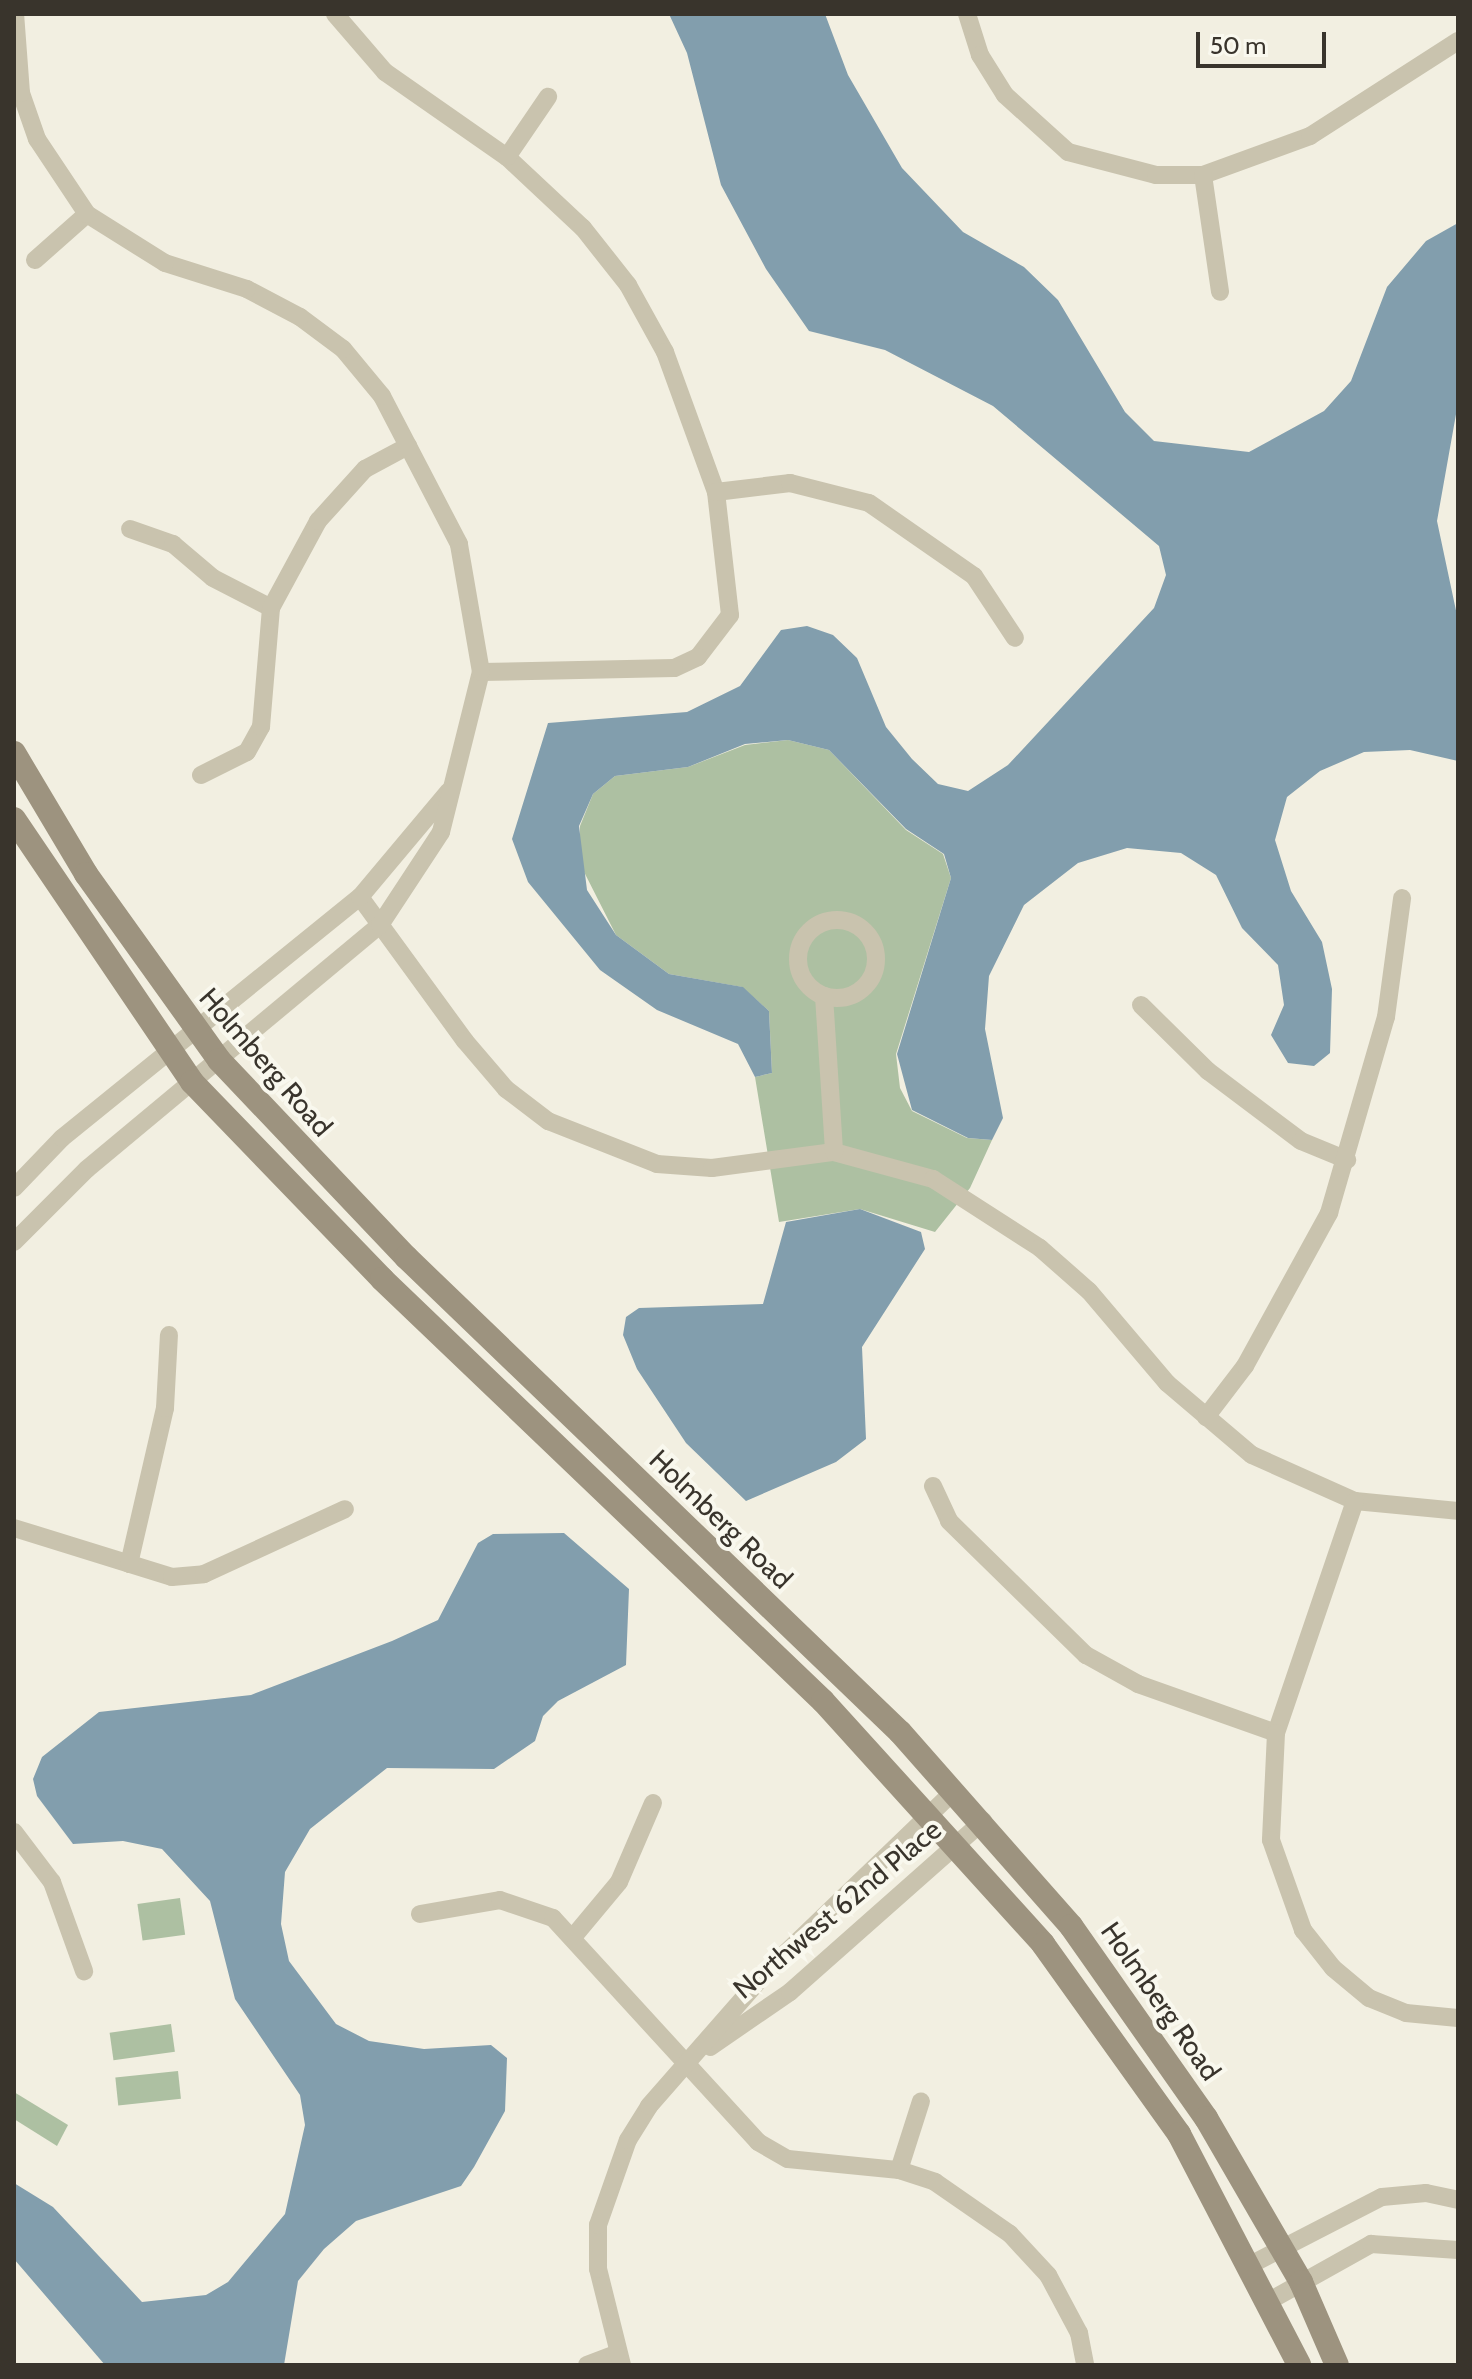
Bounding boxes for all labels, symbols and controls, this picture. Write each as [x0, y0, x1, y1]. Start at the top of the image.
scale bar [1200, 16, 1330, 66]
text: 50 m [1210, 31, 1266, 60]
street label: Holmberg Road [192, 981, 340, 1143]
street label: Holmberg Road [643, 1442, 799, 1596]
street label: Northwest 62nd Place [726, 1812, 948, 2006]
street label: Holmberg Road [1094, 1915, 1228, 2087]

